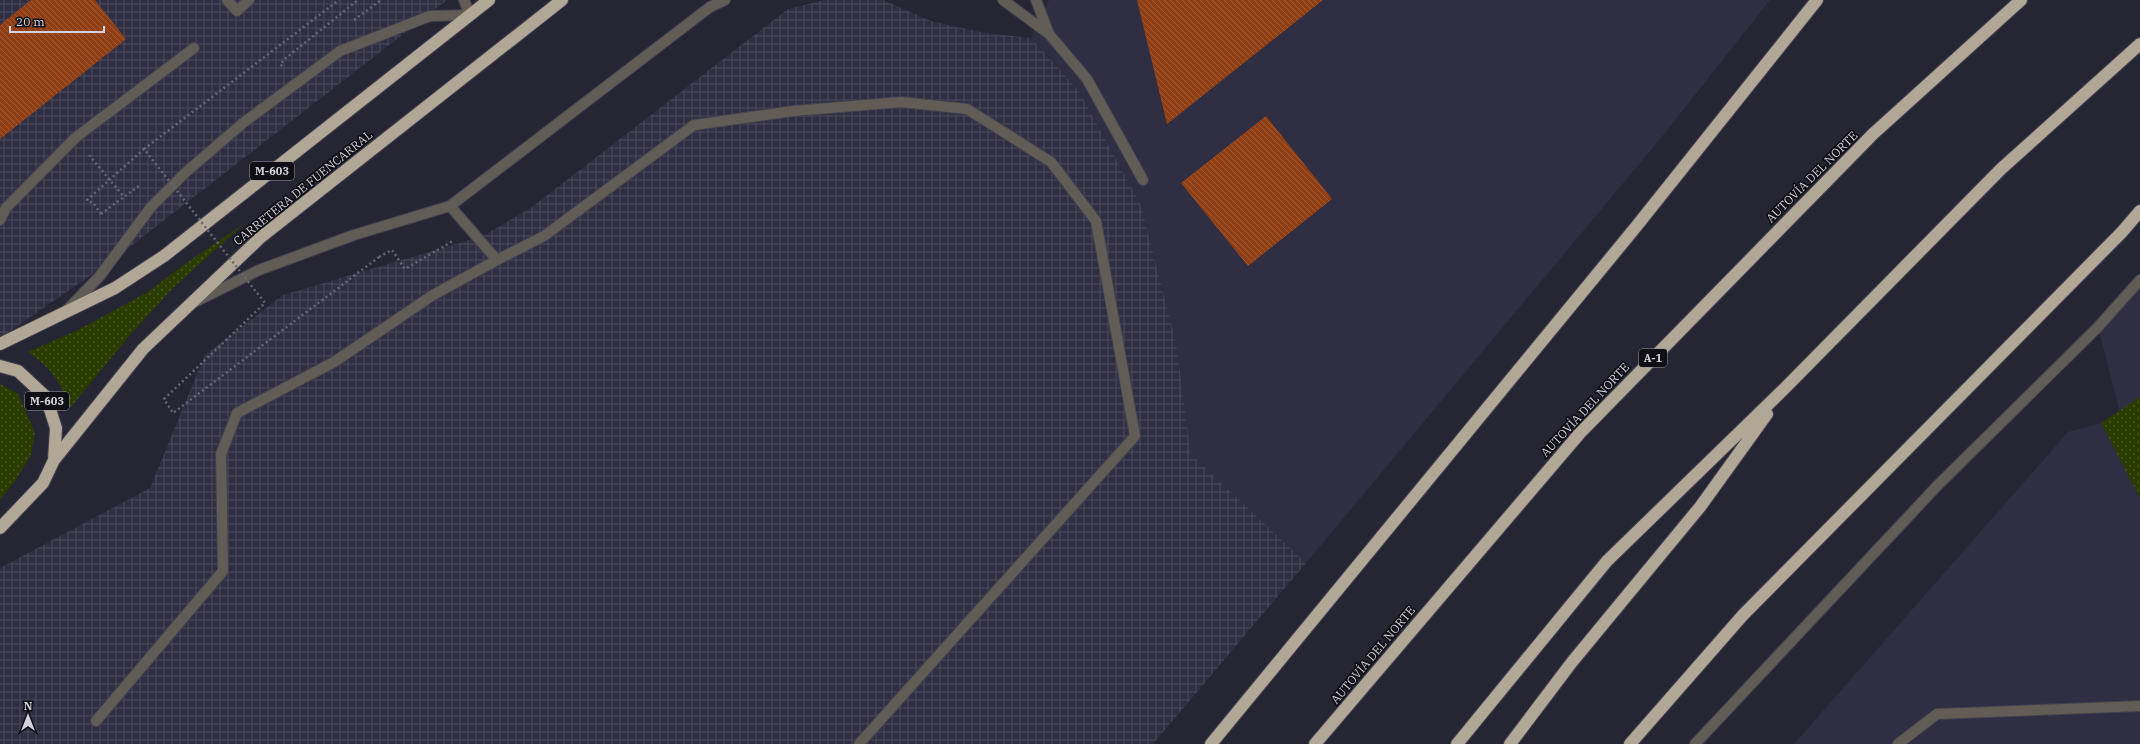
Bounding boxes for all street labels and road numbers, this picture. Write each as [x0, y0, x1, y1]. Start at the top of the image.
street label: CARRETERA DE FUENCARRAL [230, 127, 375, 248]
street label: AUTOVÍA DEL NORTE [1763, 128, 1861, 226]
road number: M-603 [250, 162, 294, 180]
road number: A-1 [1639, 349, 1667, 367]
street label: AUTOVÍA DEL NORTE [1537, 359, 1632, 460]
road number: M-603 [25, 392, 69, 410]
street label: AUTOVÍA DEL NORTE [1327, 603, 1418, 707]

